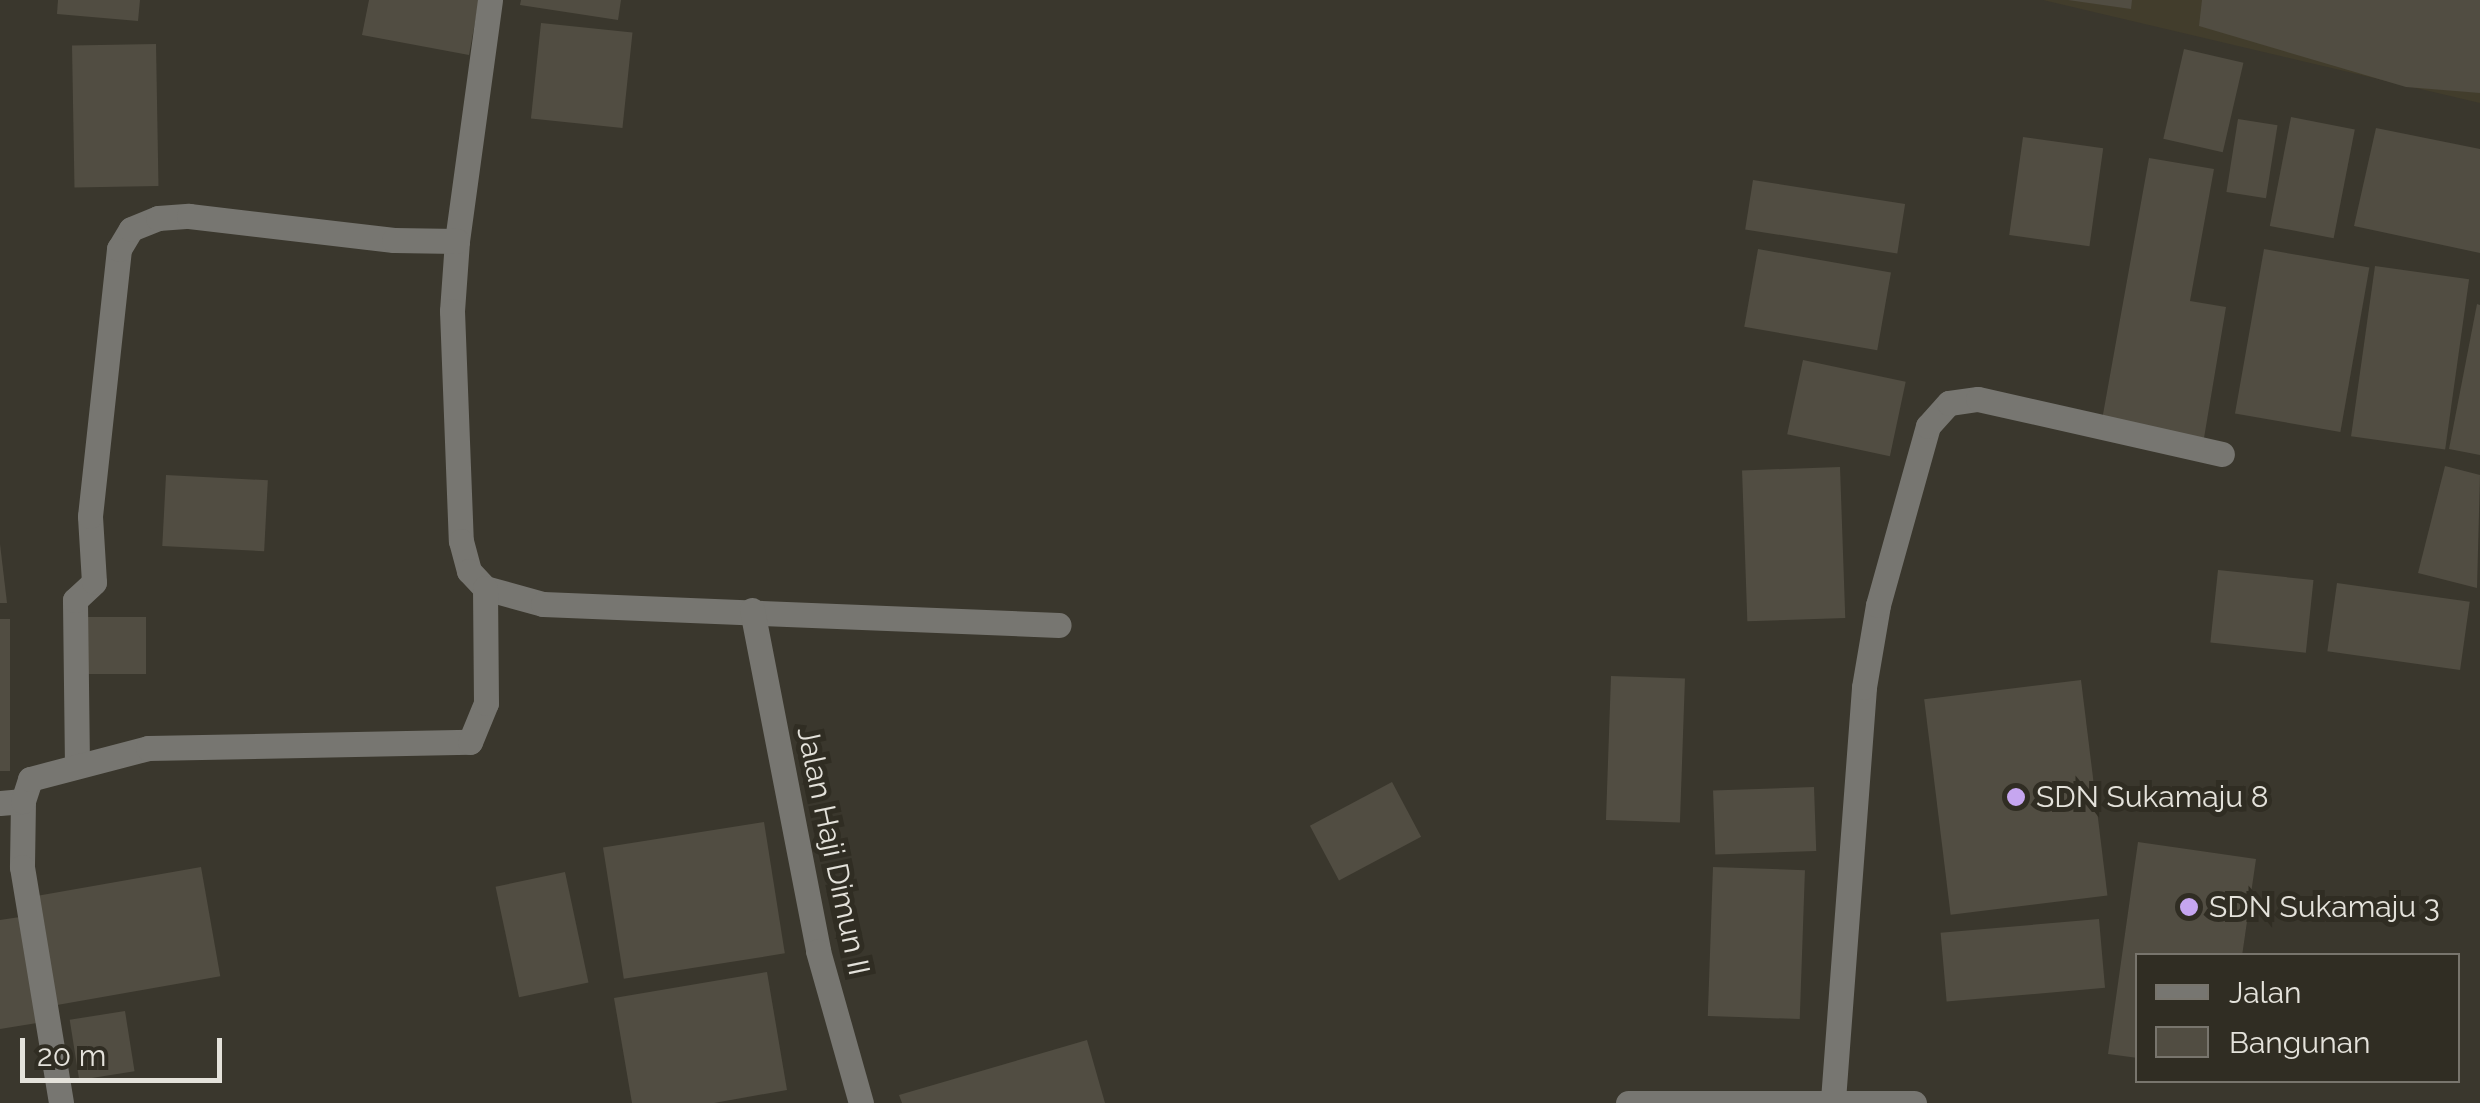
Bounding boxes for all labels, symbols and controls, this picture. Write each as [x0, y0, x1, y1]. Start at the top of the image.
street label: Jalan Haji Dimun II [789, 724, 877, 978]
place label: SDN Sukamaju 8 [2036, 779, 2269, 815]
marker: SDN Sukamaju 8 [2005, 786, 2027, 808]
place label: SDN Sukamaju 3 [2209, 889, 2440, 925]
marker: SDN Sukamaju 3 [2178, 896, 2200, 918]
legend [2135, 953, 2460, 1083]
text: Jalan [2229, 975, 2302, 1010]
scale bar [25, 1018, 228, 1080]
text: Bangunan [2229, 1025, 2371, 1060]
text: 20 m [37, 1038, 106, 1073]

